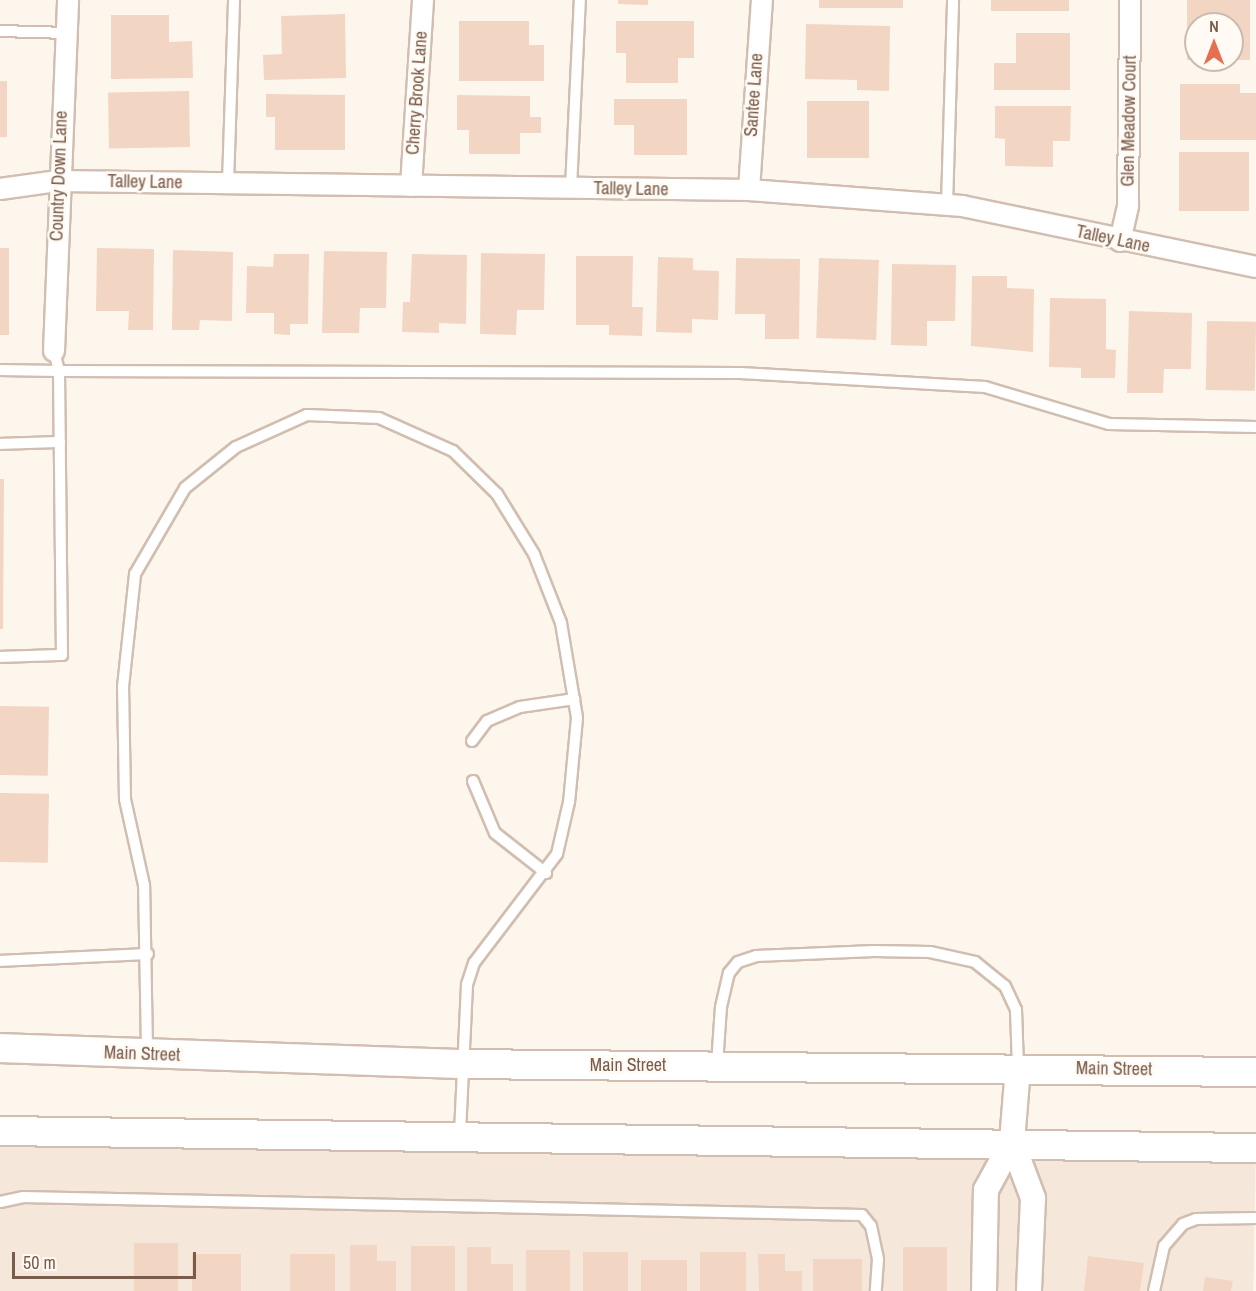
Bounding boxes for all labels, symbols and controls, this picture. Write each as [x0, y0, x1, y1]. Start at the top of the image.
north arrow [1184, 12, 1244, 72]
text: N [1209, 15, 1219, 37]
street label: Cherry Brook Lane [402, 30, 432, 156]
street label: Santee Lane [740, 52, 768, 138]
street label: Glen Meadow Court [1117, 55, 1141, 187]
street label: Country Down Lane [46, 110, 72, 242]
street label: Talley Lane [107, 171, 183, 193]
street label: Talley Lane [593, 178, 669, 200]
street label: Talley Lane [1074, 221, 1152, 257]
street label: Main Street [103, 1042, 181, 1066]
street label: Main Street [590, 1054, 666, 1076]
street label: Main Street [1076, 1058, 1152, 1080]
scale bar [15, 1240, 200, 1278]
text: 50 m [23, 1250, 56, 1275]

